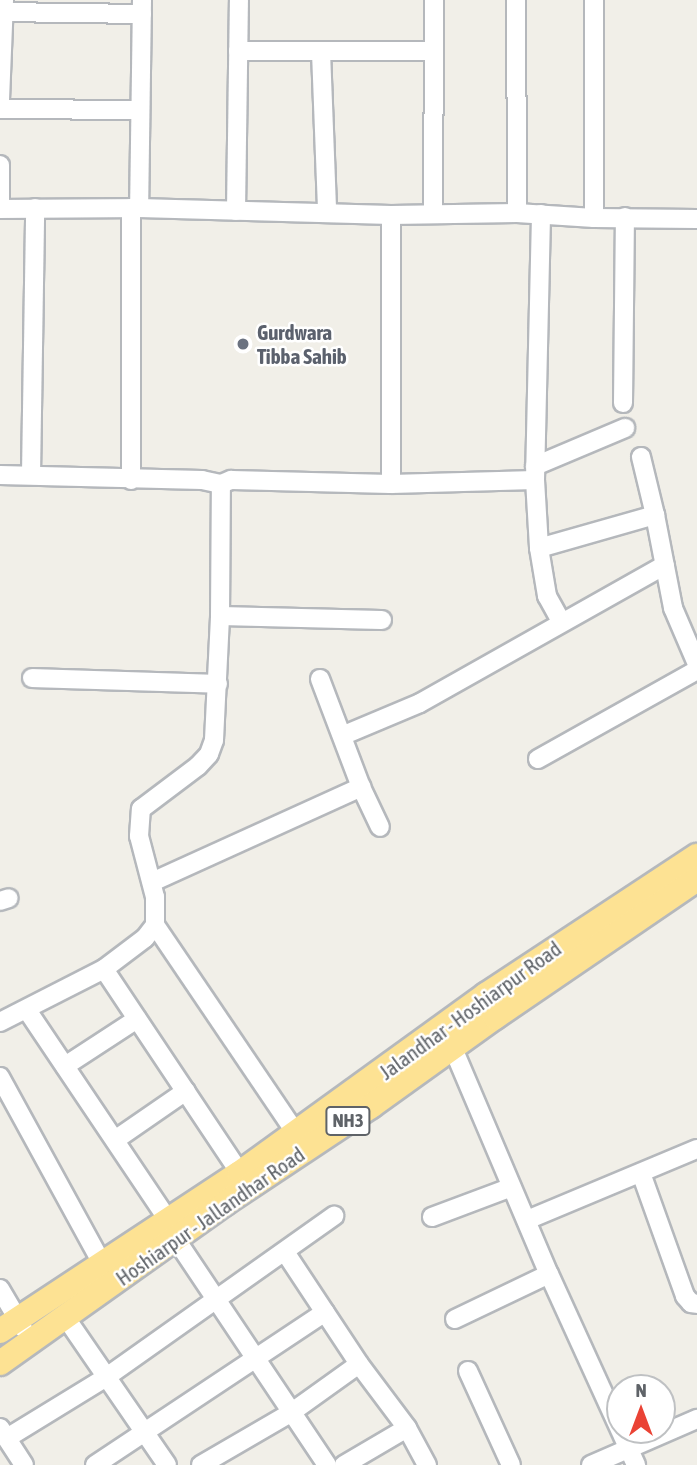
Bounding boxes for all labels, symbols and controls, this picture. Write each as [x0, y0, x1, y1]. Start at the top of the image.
place label: Gurdwara Tibba Sahib [257, 319, 347, 369]
marker: Gurdwara Tibba Sahib [235, 336, 251, 352]
street label: Jalandhar - Hoshiarpur Road [374, 935, 566, 1085]
road number: NH3 [325, 1106, 371, 1136]
street label: Hoshiarpur - Jallandhar Road [111, 1141, 309, 1291]
north arrow [606, 1374, 676, 1444]
text: N [635, 1379, 647, 1401]

